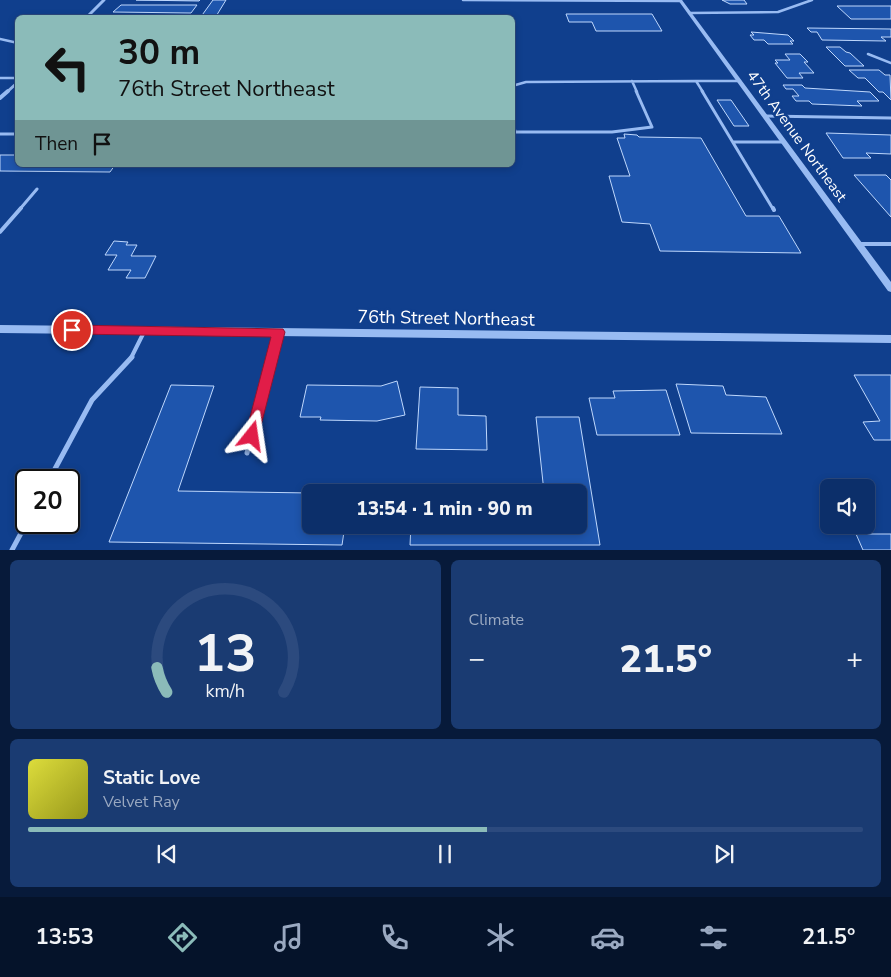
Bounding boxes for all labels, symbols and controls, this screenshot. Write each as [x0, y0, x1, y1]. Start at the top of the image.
text: 30 m [118, 29, 200, 76]
icon: left [35, 35, 100, 100]
street label: 47th Avenue Northeast [743, 66, 852, 206]
text: 76th Street Northeast [118, 74, 335, 104]
icon: arrive [88, 130, 116, 158]
text: Then [35, 131, 78, 157]
street label: 76th Street Northeast [357, 304, 536, 332]
pin [51, 309, 93, 351]
icon: arrive [58, 316, 86, 344]
position arrow [225, 409, 277, 461]
speed limit sign: 20 [15, 469, 80, 534]
map controls [820, 479, 875, 534]
button: sound [820, 479, 875, 534]
text: 13:54 · 1 min · 90 m [356, 496, 533, 522]
text: Climate [469, 609, 524, 631]
text: 13 [194, 618, 256, 689]
text: 21.5° [619, 634, 712, 685]
text: − [469, 640, 485, 678]
text: + [846, 640, 863, 678]
text: km/h [206, 679, 245, 703]
text: Static Love [103, 765, 200, 791]
text: Velvet Ray [103, 791, 180, 813]
icon: previous [153, 840, 181, 868]
icon: pause [431, 840, 459, 868]
icon: next [710, 840, 738, 868]
icon: directions [165, 920, 200, 955]
icon: music [271, 920, 306, 955]
icon: phone [377, 920, 412, 955]
icon: climate [483, 920, 518, 955]
icon: car [590, 920, 625, 955]
icon: filters [696, 920, 731, 955]
text: 13:53 [36, 922, 94, 952]
text: 21.5° [802, 922, 855, 952]

